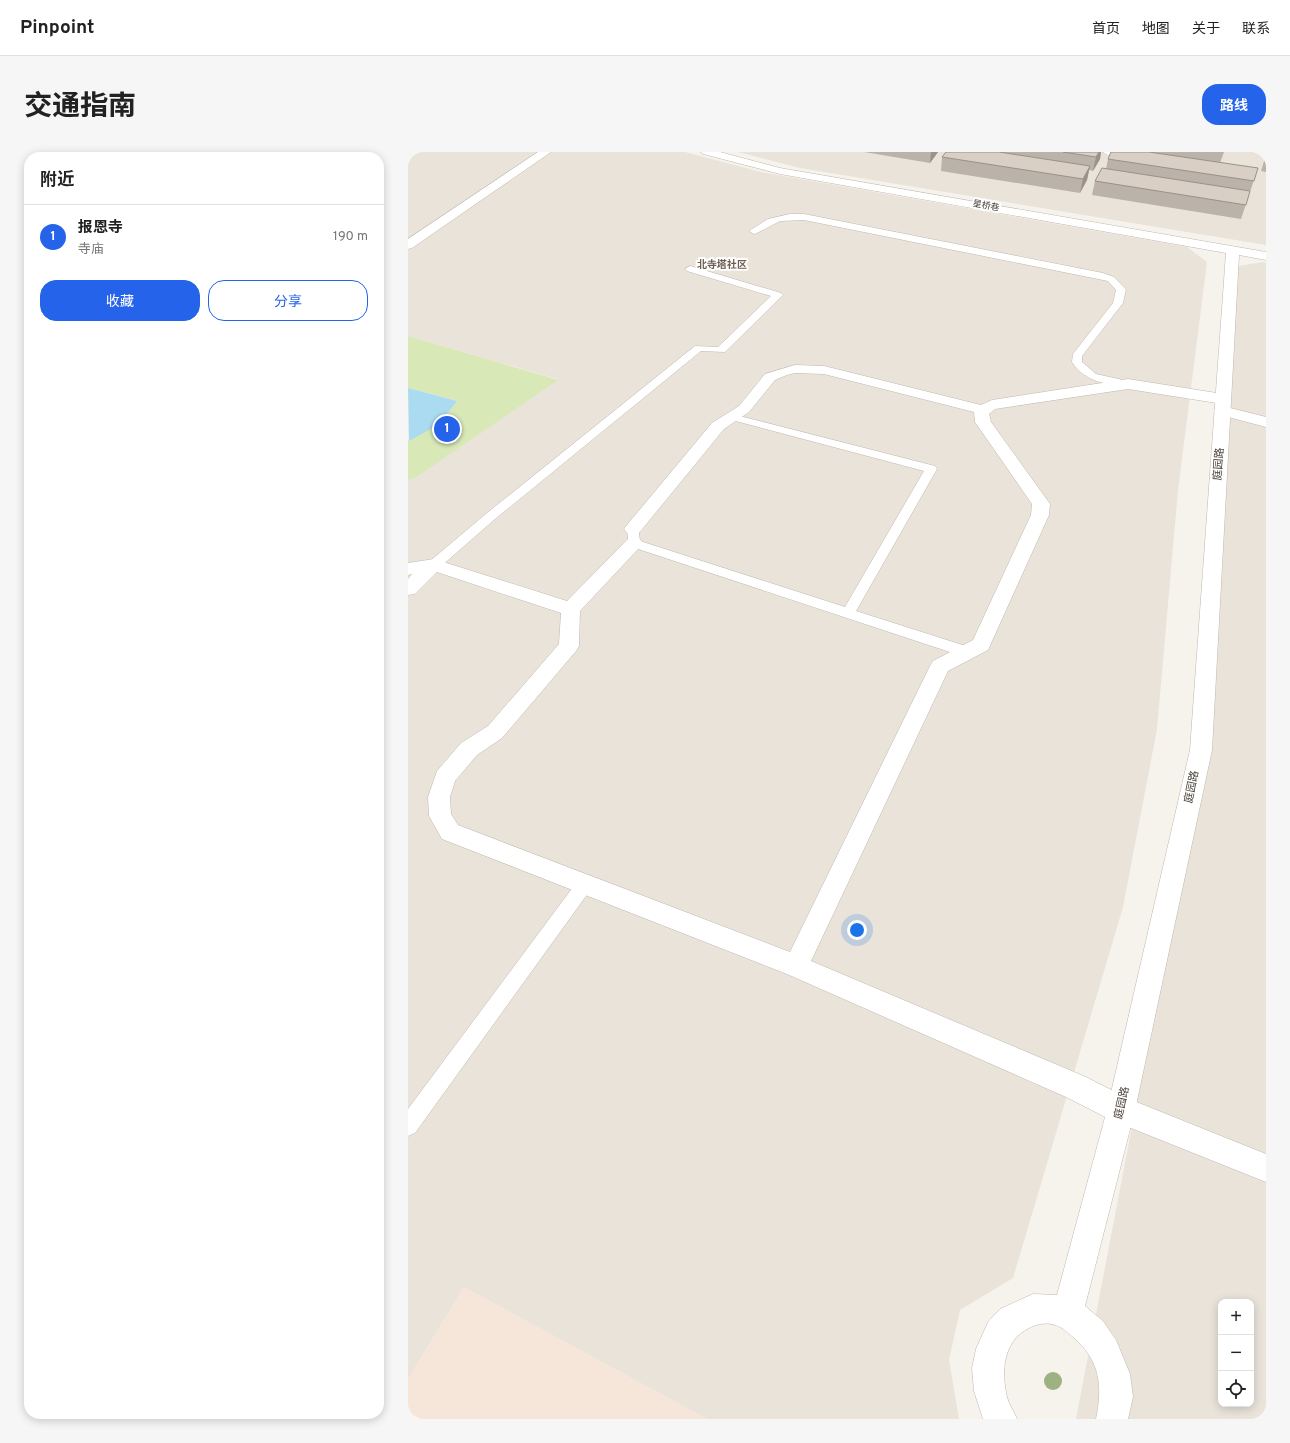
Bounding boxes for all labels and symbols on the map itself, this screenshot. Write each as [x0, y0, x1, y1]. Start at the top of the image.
street label: 星桥巷 [972, 198, 1000, 214]
district label: 北寺塔社区 [697, 258, 747, 272]
pin: 1 [434, 414, 460, 444]
street label: 庭园路 [1211, 447, 1227, 481]
street label: 庭园路 [1182, 769, 1202, 805]
your location [847, 920, 867, 940]
street label: 庭园路 [1111, 1085, 1133, 1121]

